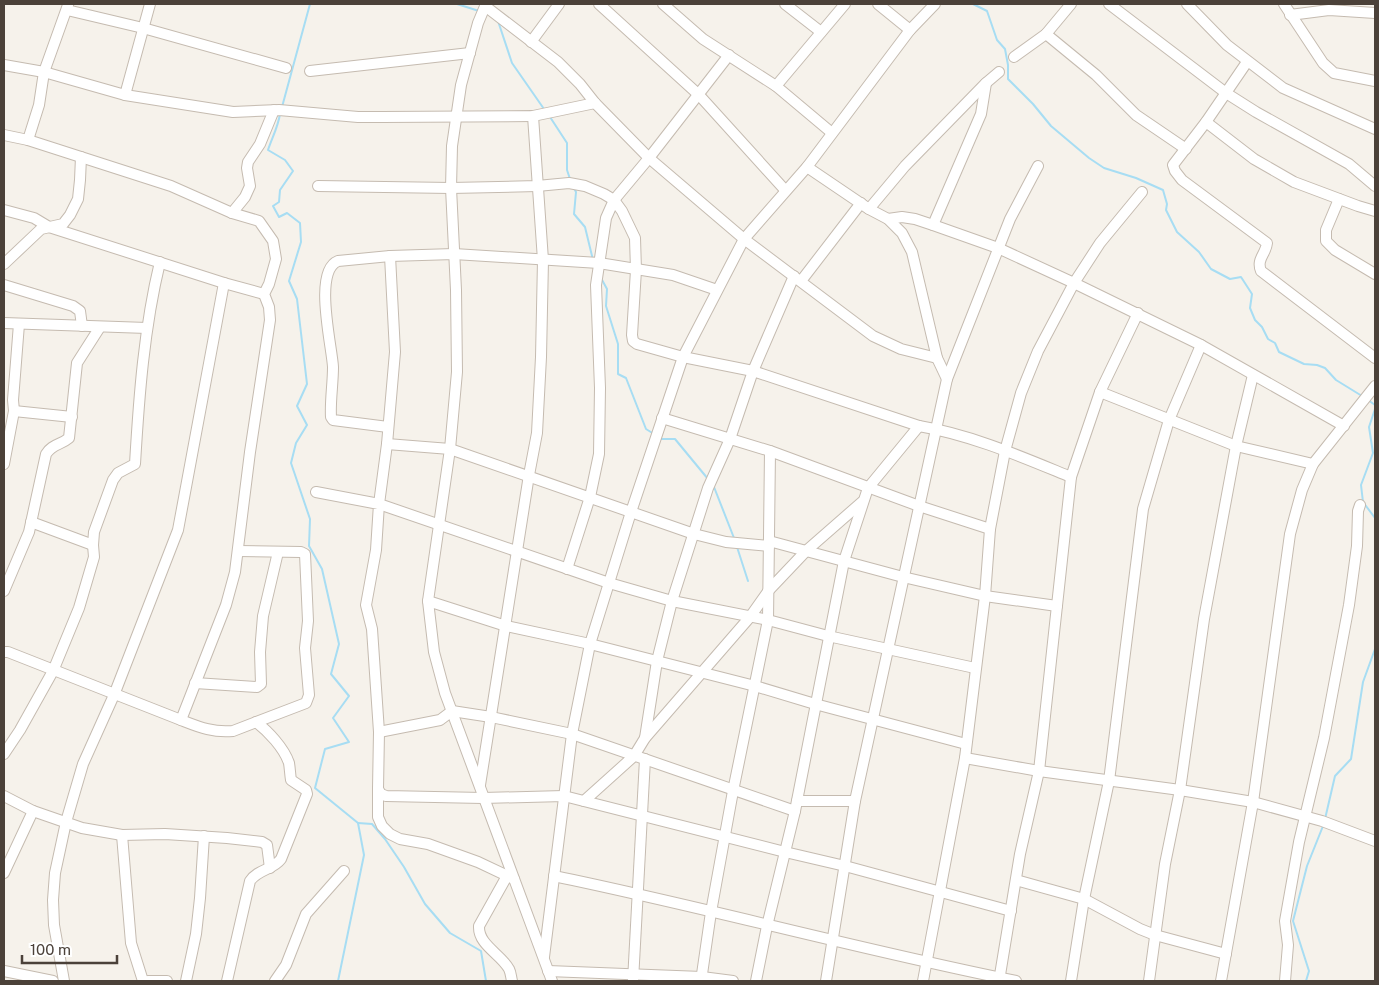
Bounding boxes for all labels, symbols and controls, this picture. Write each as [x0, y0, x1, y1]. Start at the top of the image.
scale bar [22, 932, 118, 964]
text: 100 m [30, 941, 71, 958]

